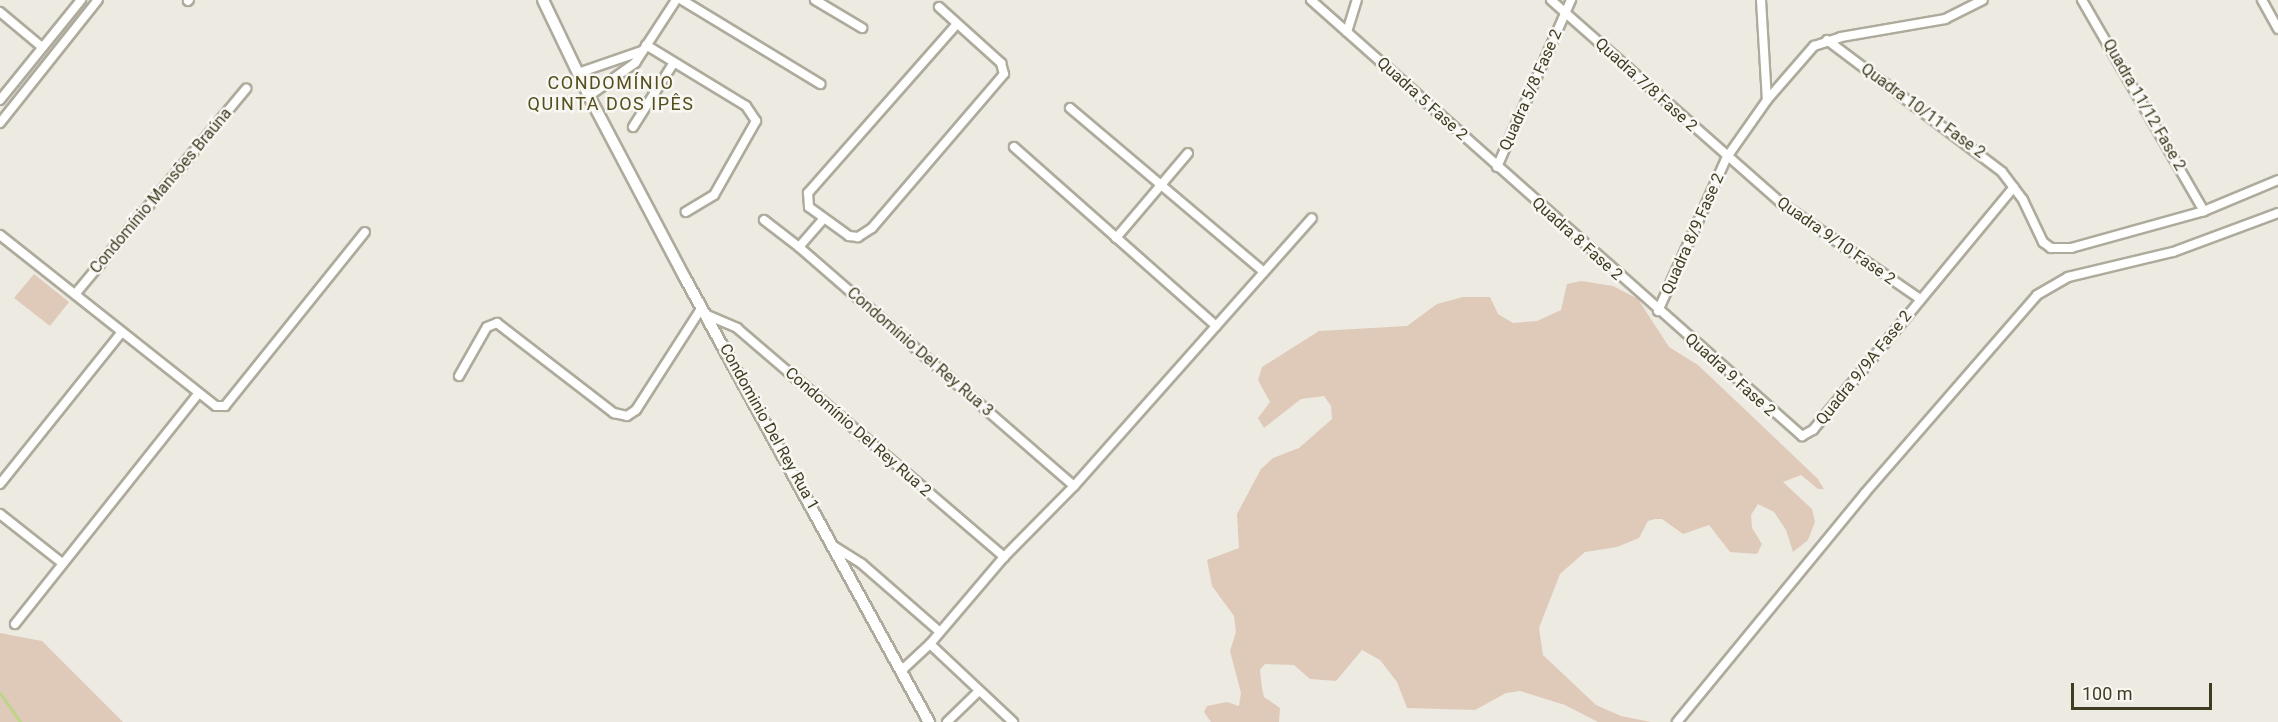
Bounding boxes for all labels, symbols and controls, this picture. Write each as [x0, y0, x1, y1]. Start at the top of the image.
street label: Quadra 5/8 Fase 2 [1496, 26, 1566, 154]
street label: Quadra 7/8 Fase 2 [1591, 34, 1701, 136]
street label: Quadra 11/12 Fase 2 [2098, 36, 2190, 174]
street label: Quadra 5 Fase 2 [1373, 53, 1471, 145]
street label: Quadra 10/11 Fase 2 [1857, 59, 1989, 163]
district label: CONDOMÍNIO QUINTA DOS IPÊS [528, 73, 694, 116]
street label: Condomínio Mansões Braúna [86, 104, 236, 278]
street label: Quadra 8/9 Fase 2 [1658, 170, 1728, 298]
street label: Quadra 8 Fase 2 [1528, 193, 1626, 285]
street label: Quadra 9/10 Fase 2 [1773, 193, 1899, 289]
street label: Condomínio Del Rey Rua 3 [843, 283, 997, 421]
street label: Quadra 9/9A Fase 2 [1812, 307, 1916, 429]
street label: Quadra 9 Fase 2 [1681, 329, 1779, 421]
street label: Condominio Del Rey Rua 1 [715, 340, 823, 514]
street label: Condomínio Del Rey Rua 2 [781, 363, 935, 501]
scale bar [2074, 671, 2215, 709]
text: 100 m [2082, 683, 2133, 704]

